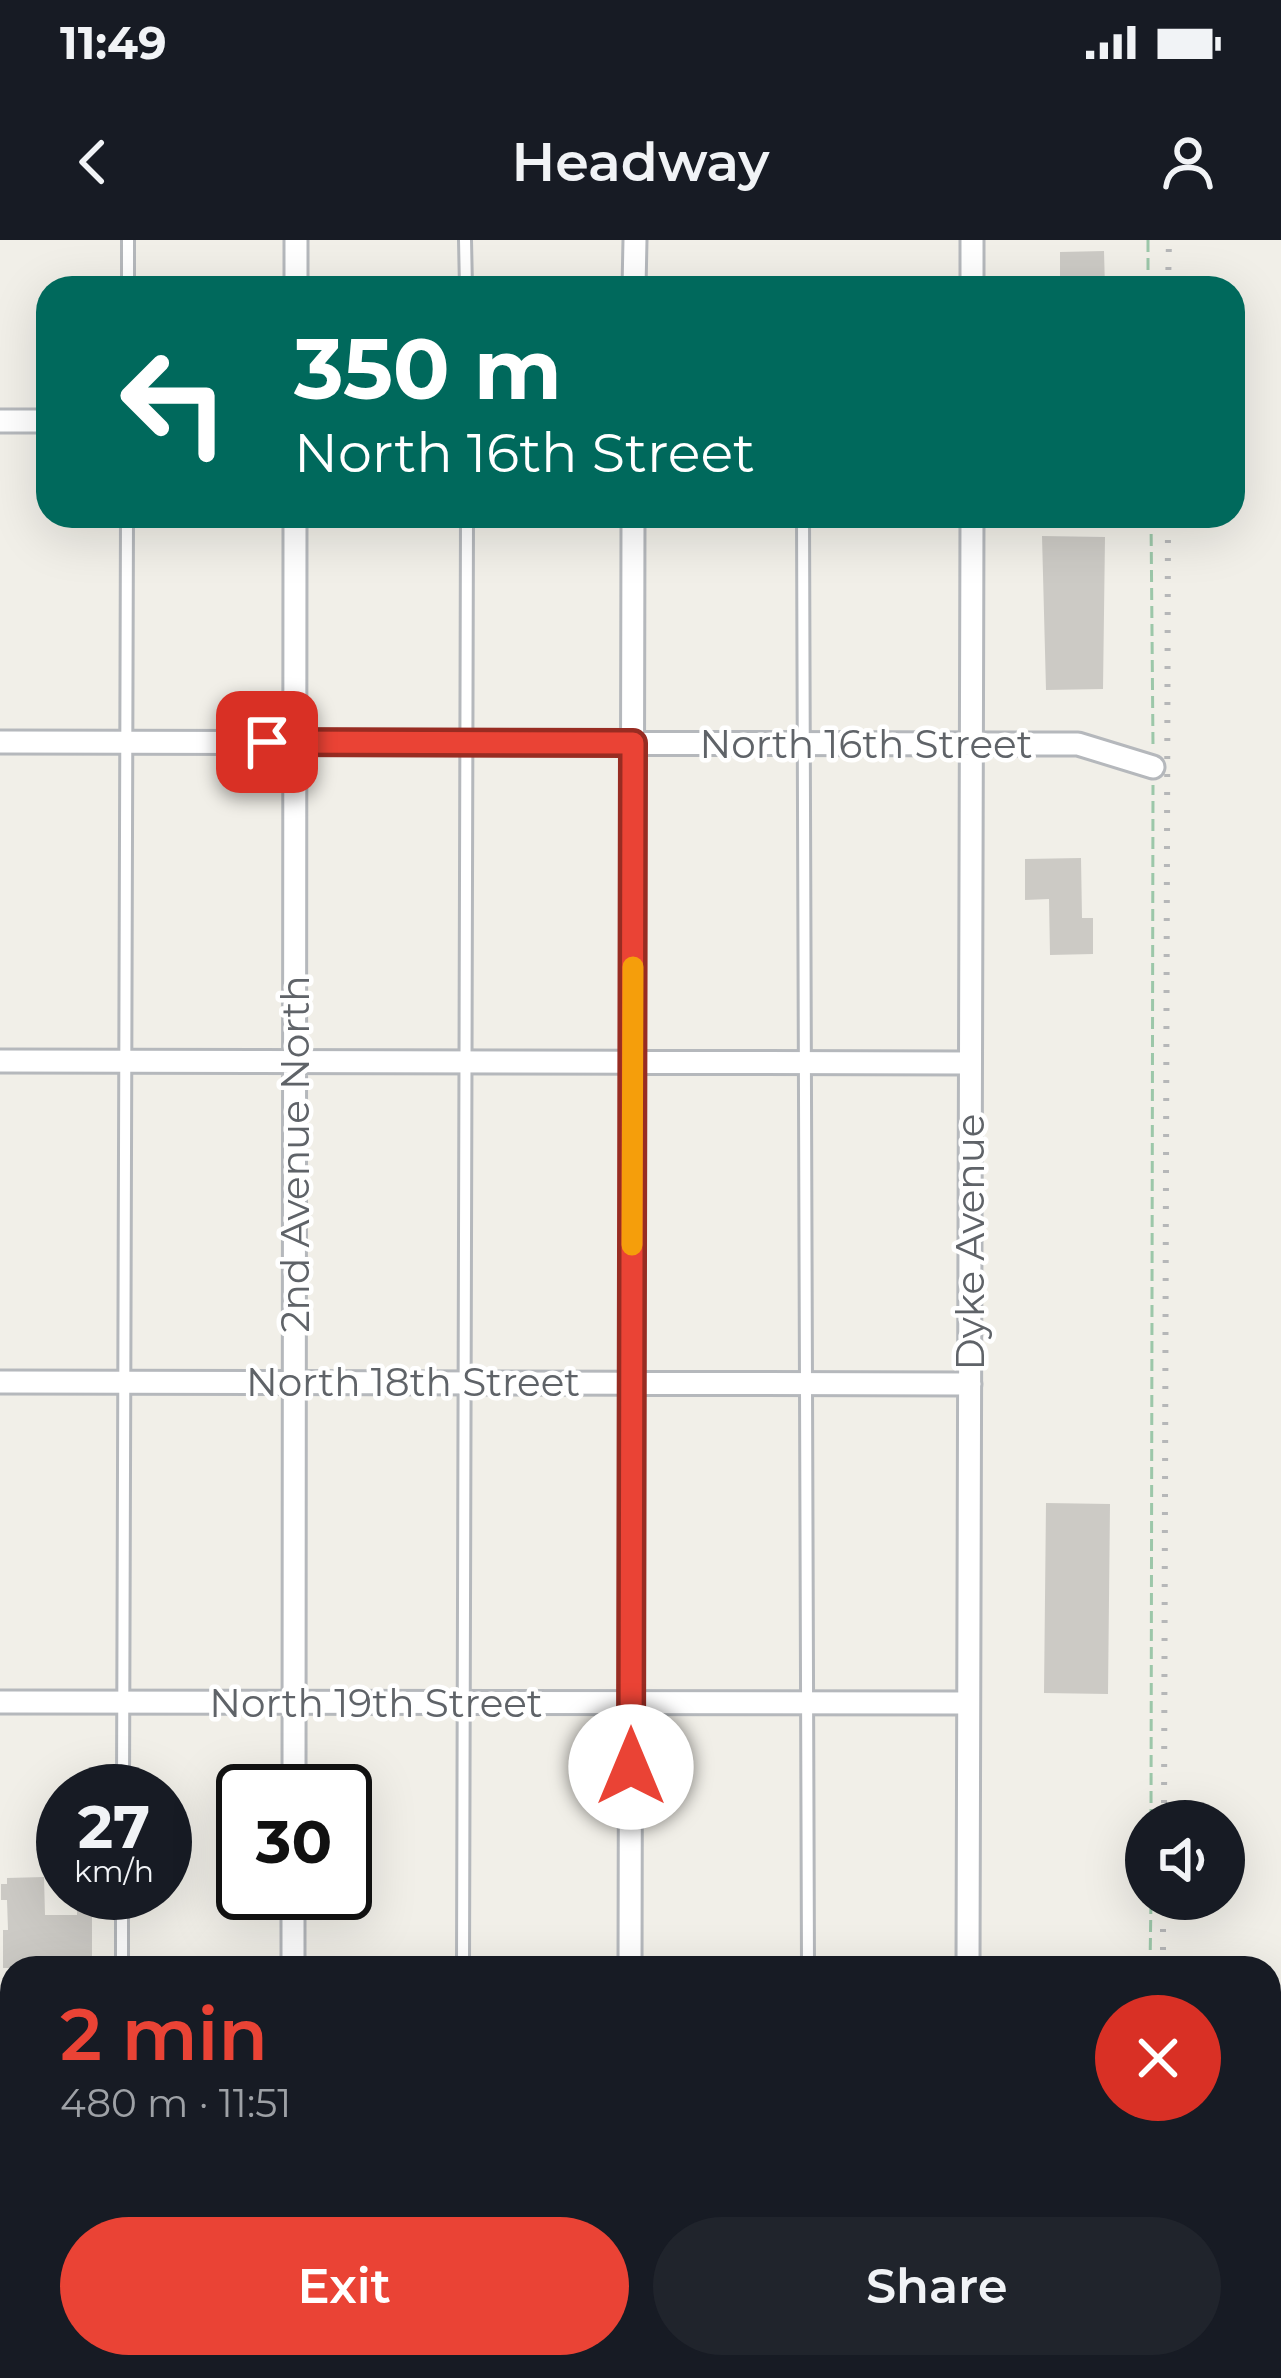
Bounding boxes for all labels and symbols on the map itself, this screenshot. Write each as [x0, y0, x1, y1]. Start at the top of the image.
pin [216, 691, 318, 793]
street label: North 16th Street [700, 720, 1032, 768]
street label: 2nd Avenue North [271, 975, 319, 1333]
street label: Dyke Avenue [946, 1114, 994, 1370]
street label: North 18th Street [246, 1358, 580, 1406]
street label: North 19th Street [209, 1679, 543, 1727]
position arrow [568, 1704, 694, 1830]
speed limit sign: 30 [216, 1764, 372, 1920]

